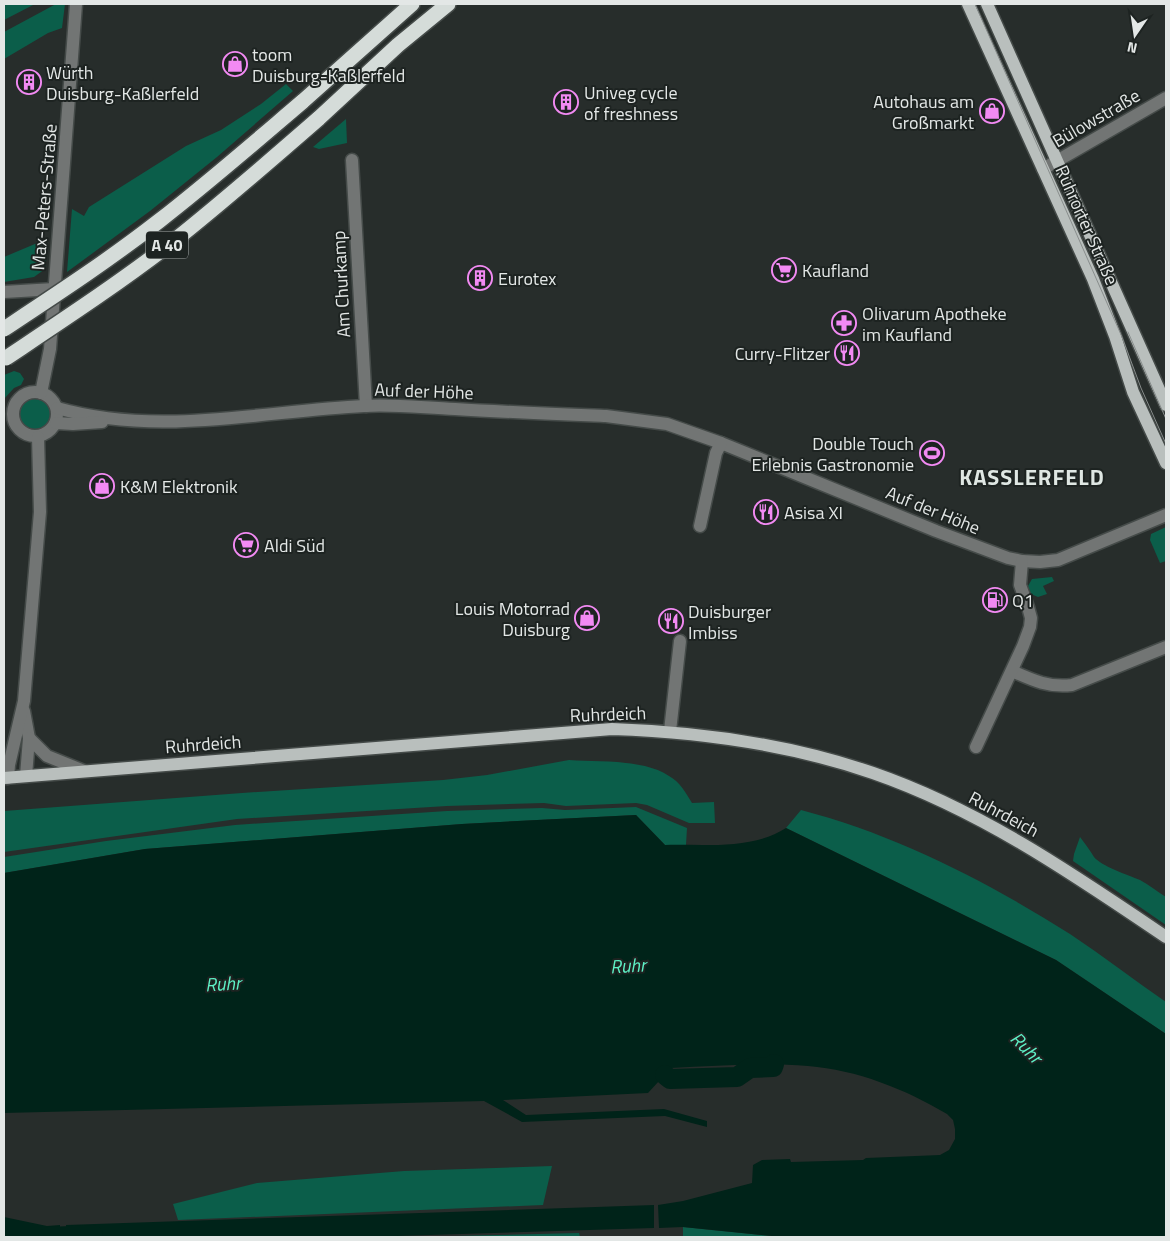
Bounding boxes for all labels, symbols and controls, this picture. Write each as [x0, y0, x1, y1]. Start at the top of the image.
north arrow [1110, 10, 1160, 60]
text: N [1125, 37, 1139, 59]
place label: toom Duisburg-Kaßlerfeld [252, 41, 405, 89]
shop icon: toom Duisburg-Kaßlerfeld [222, 51, 248, 77]
place label: Würth Duisburg-Kaßlerfeld [46, 59, 199, 107]
building icon: Würth Duisburg-Kaßlerfeld [16, 69, 42, 95]
place label: Univeg cycle of freshness [584, 79, 678, 127]
street label: Bülowstraße [1047, 82, 1145, 154]
place label: Autohaus am Großmarkt [873, 88, 975, 136]
building icon: Univeg cycle of freshness [553, 89, 579, 115]
shop icon: Autohaus am Großmarkt [979, 98, 1005, 124]
street label: Max-Peters-Straße [24, 123, 64, 271]
street label: Ruhrorter Straße [1049, 161, 1125, 289]
street label: Am Churkamp [325, 230, 357, 338]
road number: A 40 [146, 232, 188, 258]
supermarket icon: Kaufland [771, 257, 797, 283]
place label: Kaufland [802, 257, 869, 284]
building icon: Eurotex [467, 265, 493, 291]
place label: Eurotex [498, 265, 556, 292]
place label: Olivarum Apotheke im Kaufland [862, 300, 1007, 348]
pharmacy icon: Olivarum Apotheke im Kaufland [831, 310, 857, 336]
place label: Curry-Flitzer [735, 340, 830, 367]
restaurant icon: Curry-Flitzer [834, 340, 860, 366]
street label: Auf der Höhe [374, 376, 474, 406]
place label: Double Touch Erlebnis Gastronomie [752, 430, 914, 478]
sports icon: Double Touch Erlebnis Gastronomie [919, 440, 945, 466]
district label: KASSLERFELD [959, 460, 1105, 494]
shop icon: K&M Elektronik [89, 473, 115, 499]
place label: K&M Elektronik [120, 473, 238, 500]
street label: Auf der Höhe [882, 479, 984, 541]
restaurant icon: Asisa XI [753, 499, 779, 525]
place label: Asisa XI [784, 499, 843, 526]
supermarket icon: Aldi Süd [233, 532, 259, 558]
place label: Aldi Süd [264, 532, 325, 559]
fuel station icon: Q1 [982, 587, 1008, 613]
place label: Q1 [1012, 587, 1034, 614]
place label: Louis Motorrad Duisburg [455, 595, 570, 643]
place label: Duisburger Imbiss [688, 598, 771, 646]
shop icon: Louis Motorrad Duisburg [574, 605, 600, 631]
restaurant icon: Duisburger Imbiss [658, 608, 684, 634]
street label: Ruhrdeich [569, 699, 647, 729]
street label: Ruhrdeich [164, 728, 242, 760]
street label: Ruhrdeich [964, 784, 1044, 844]
water label: Ruhr [609, 949, 649, 980]
water label: Ruhr [204, 967, 244, 998]
water label: Ruhr [1004, 1024, 1051, 1071]

